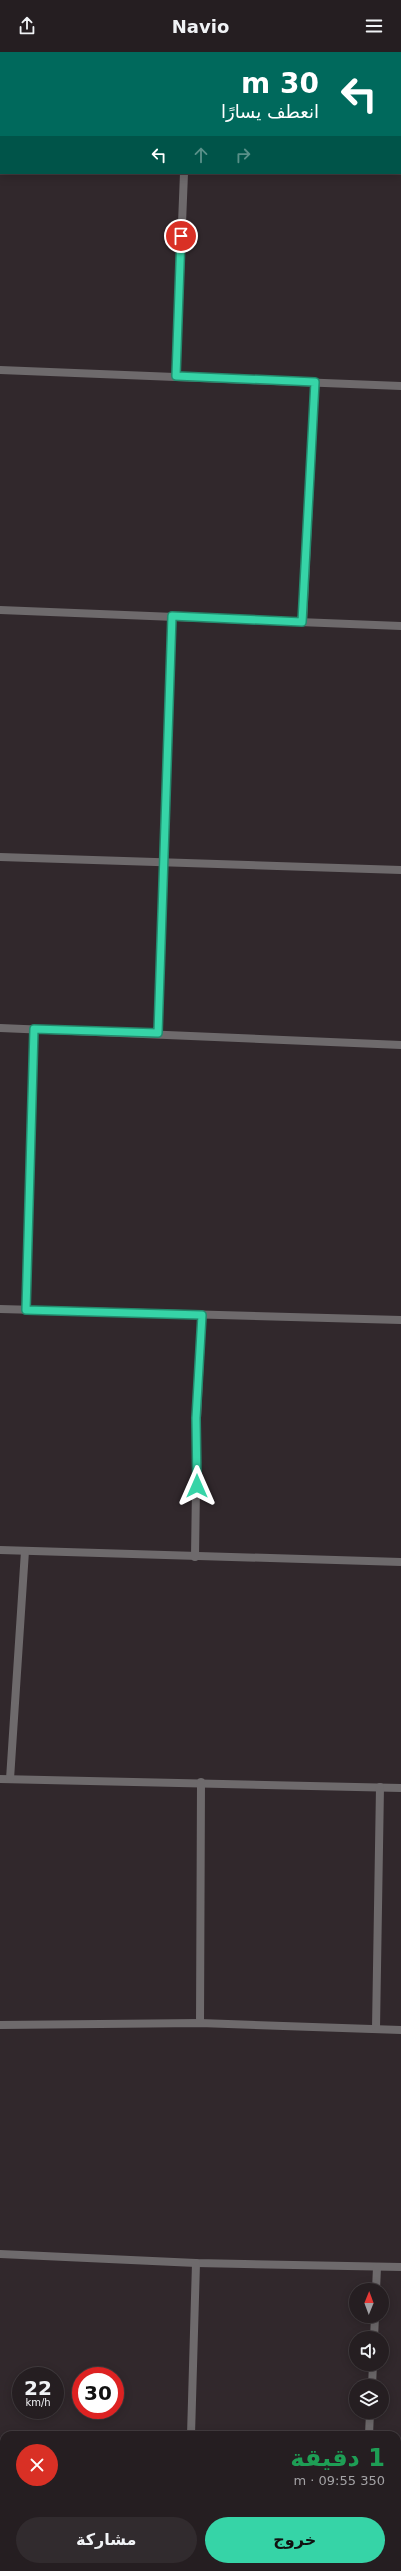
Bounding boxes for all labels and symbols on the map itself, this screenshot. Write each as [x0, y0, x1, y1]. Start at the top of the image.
pin [164, 219, 198, 253]
position arrow [176, 1465, 218, 1507]
north arrow [349, 2283, 389, 2323]
speed limit sign: 30 [72, 2367, 124, 2419]

